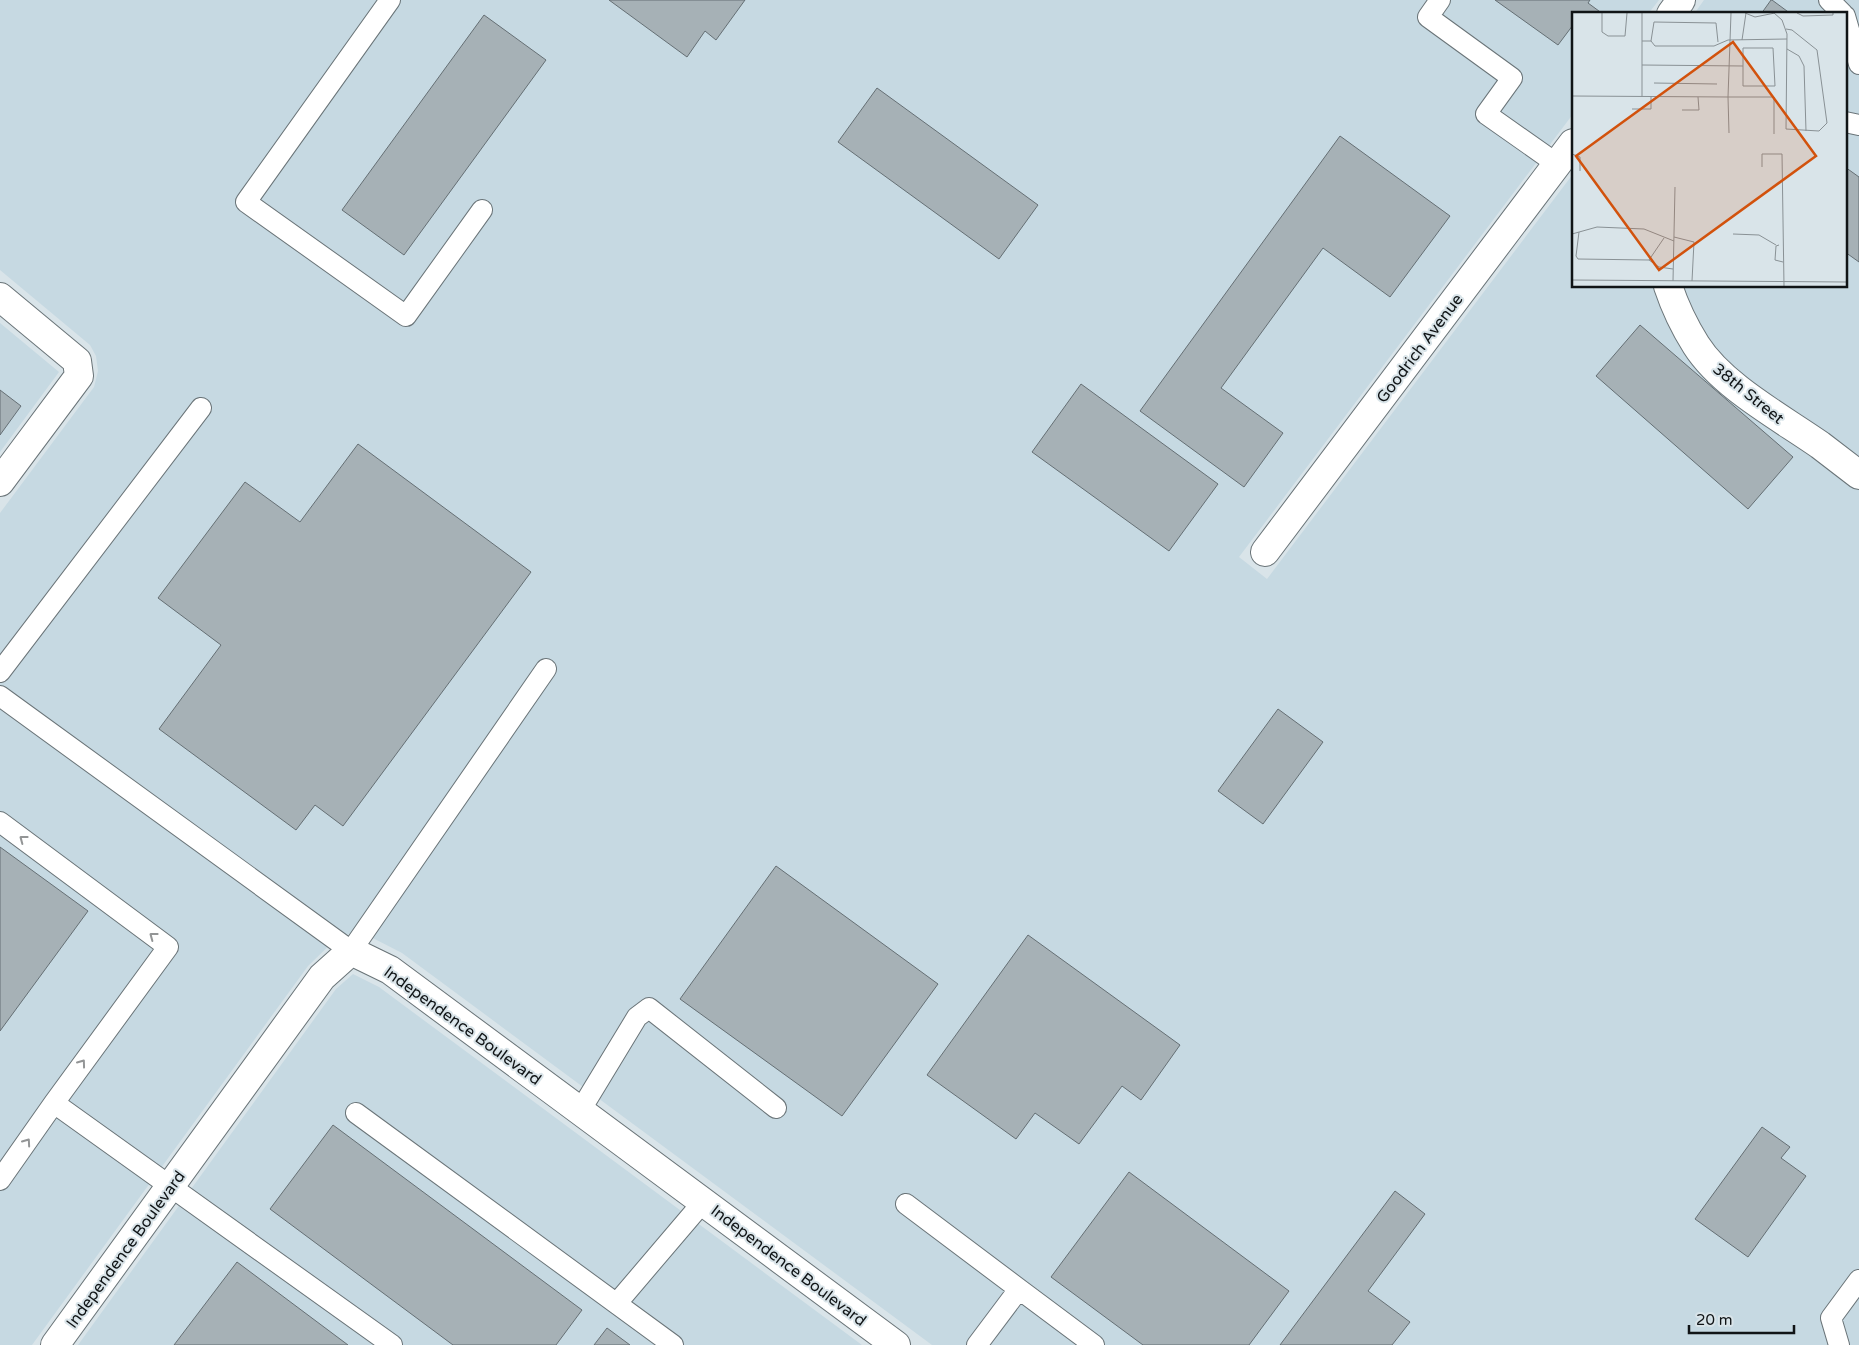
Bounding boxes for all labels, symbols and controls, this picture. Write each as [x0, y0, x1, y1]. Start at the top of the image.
inset map [1572, 12, 1846, 288]
street label: Goodrich Avenue [1372, 290, 1467, 407]
street label: 38th Street [1709, 359, 1788, 429]
one-way arrow [19, 836, 29, 845]
one-way arrow [149, 933, 159, 942]
street label: Independence Boulevard [380, 962, 545, 1090]
one-way arrow [77, 1060, 85, 1069]
one-way arrow [21, 1138, 30, 1147]
street label: Independence Boulevard [62, 1167, 190, 1332]
street label: Independence Boulevard [707, 1201, 870, 1331]
scale bar [1689, 1302, 1794, 1334]
text: 20 m [1696, 1311, 1733, 1329]

